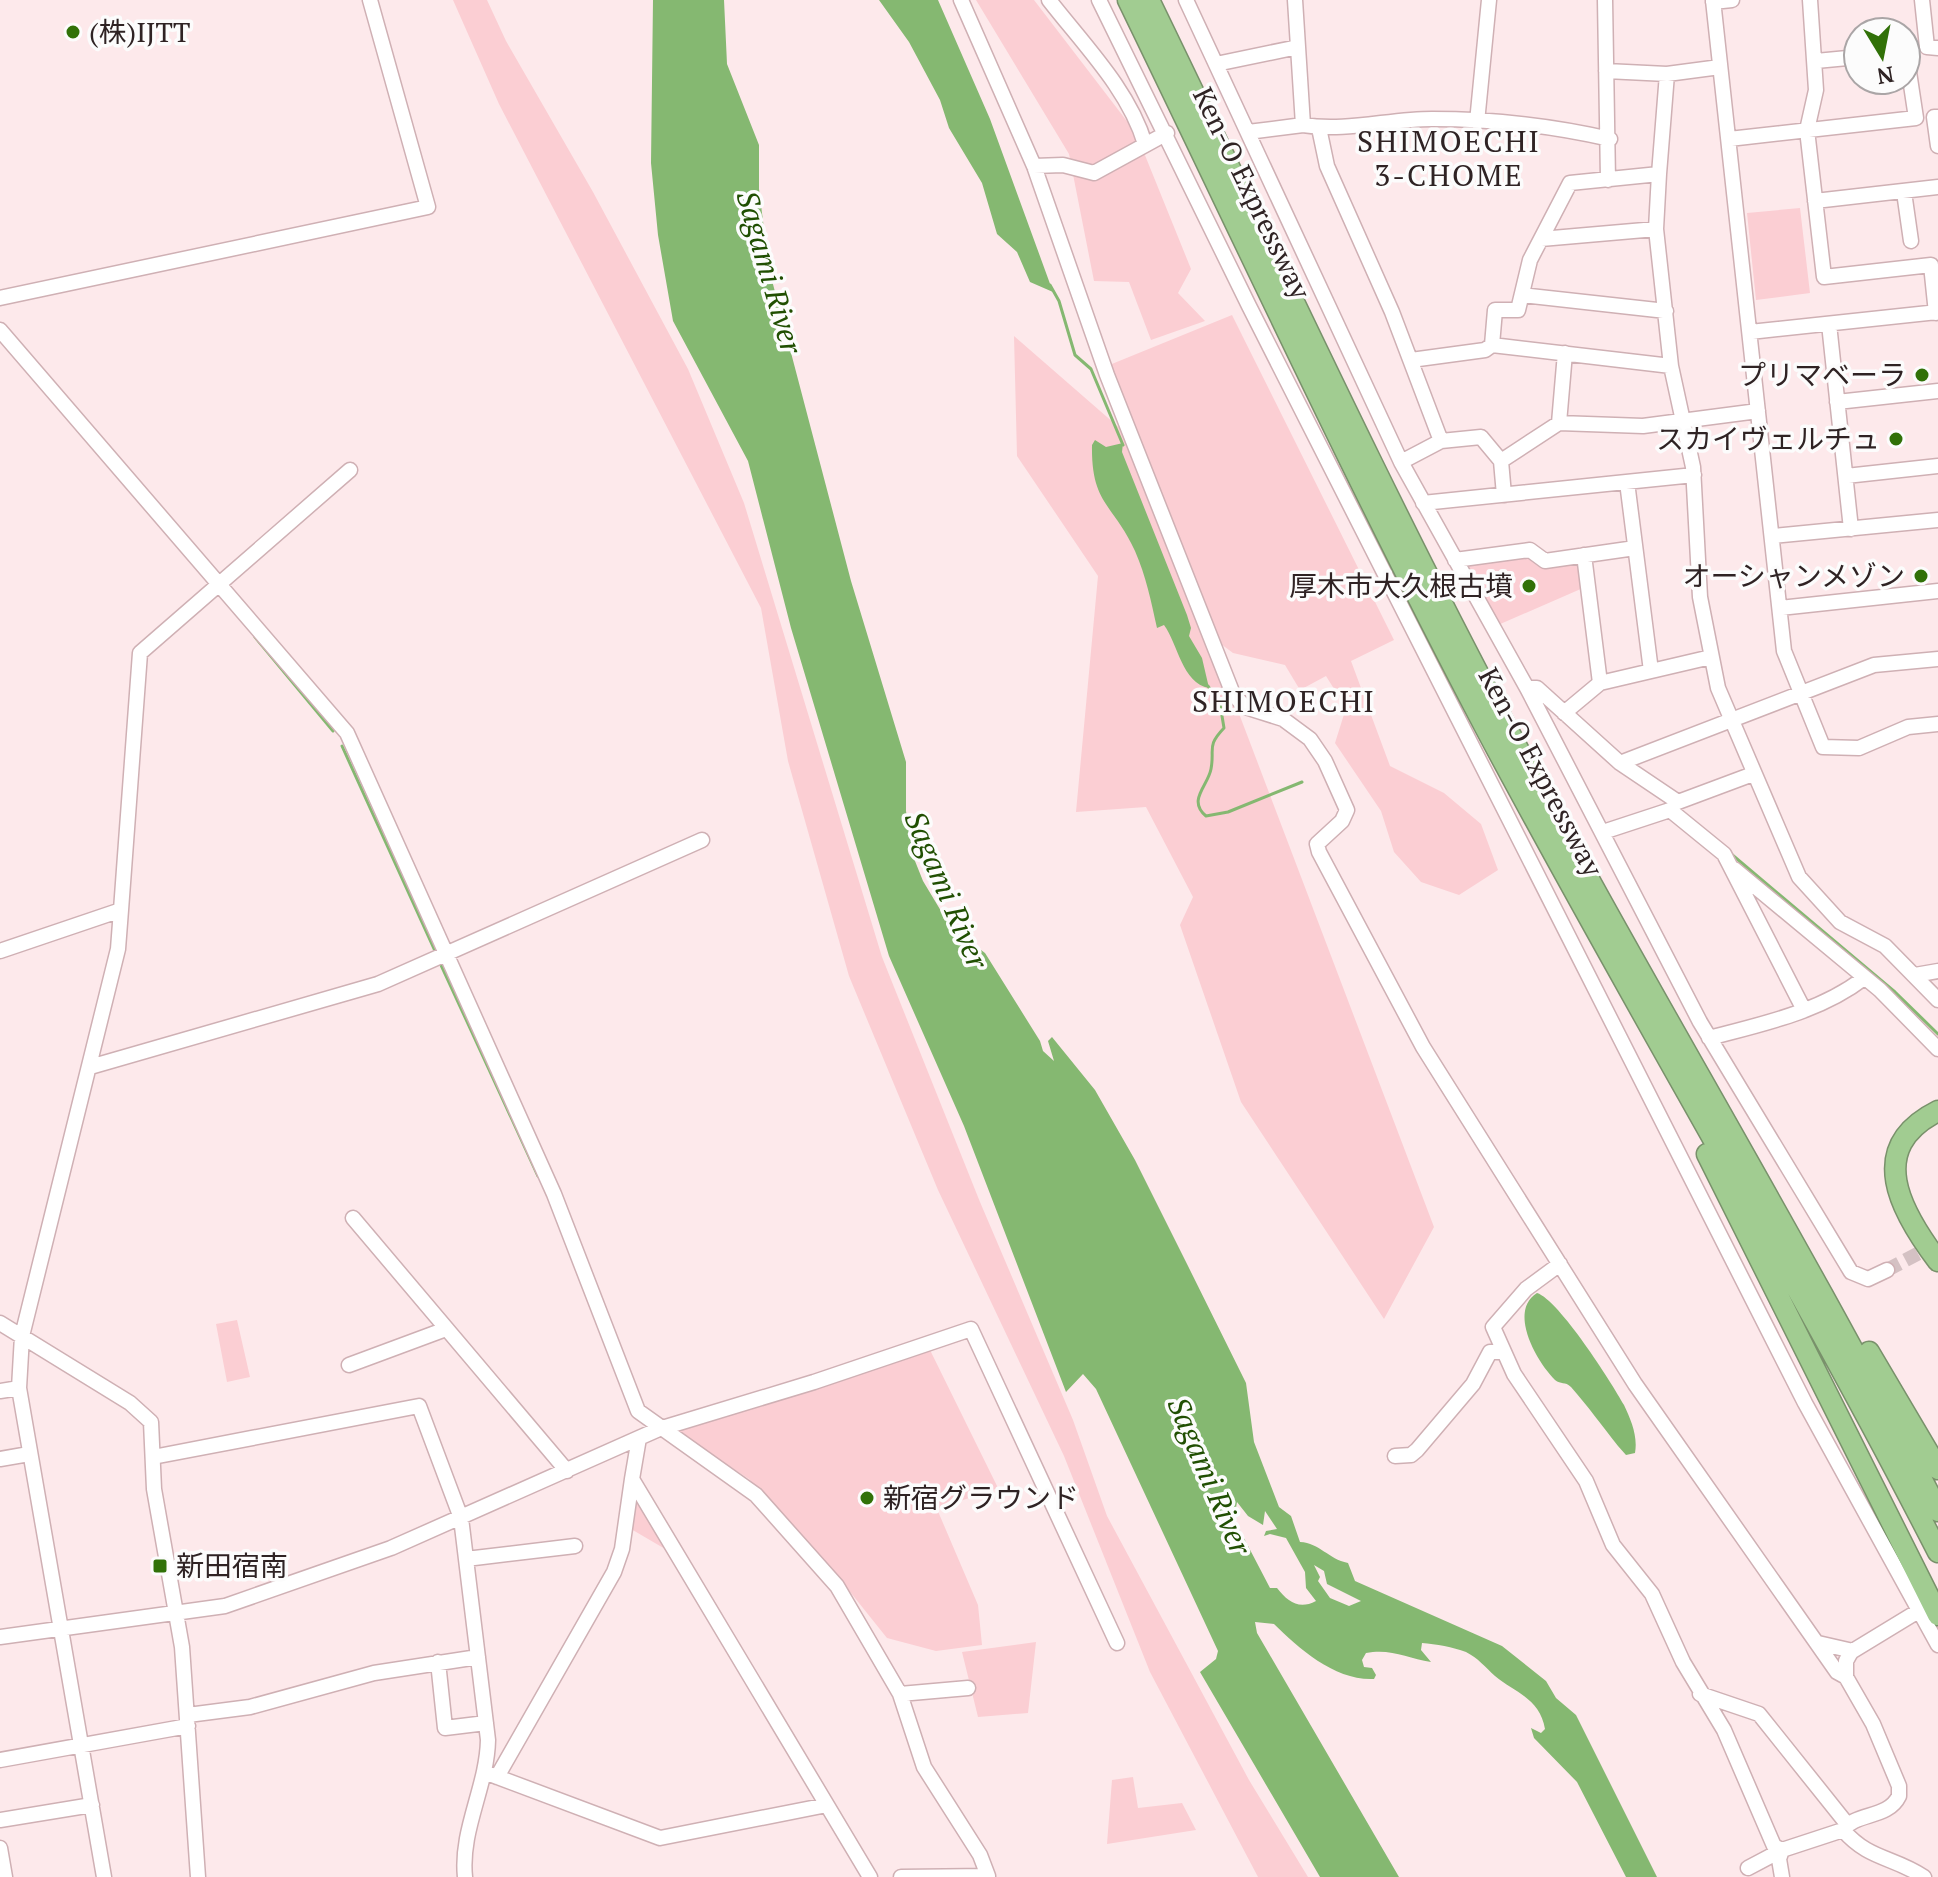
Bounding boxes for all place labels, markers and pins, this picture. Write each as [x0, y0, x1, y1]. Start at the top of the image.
place label: (株)IJTT [89, 13, 190, 50]
marker: (株)IJTT [64, 23, 82, 41]
place label: プリマベーラ [1738, 356, 1906, 393]
marker: プリマベーラ [1913, 366, 1931, 384]
place label: スカイヴェルチュ [1656, 420, 1880, 457]
marker: スカイヴェルチュ [1887, 430, 1905, 448]
place label: オーシャンメゾン [1682, 557, 1905, 594]
place label: 厚木市大久根古墳 [1289, 567, 1513, 604]
marker: オーシャンメゾン [1912, 567, 1930, 585]
marker: 厚木市大久根古墳 [1520, 577, 1538, 595]
place label: 新宿グラウンド [883, 1479, 1079, 1516]
marker: 新宿グラウンド [858, 1489, 876, 1507]
place label: 新田宿南 [176, 1547, 288, 1584]
marker: 新田宿南 [151, 1557, 169, 1575]

